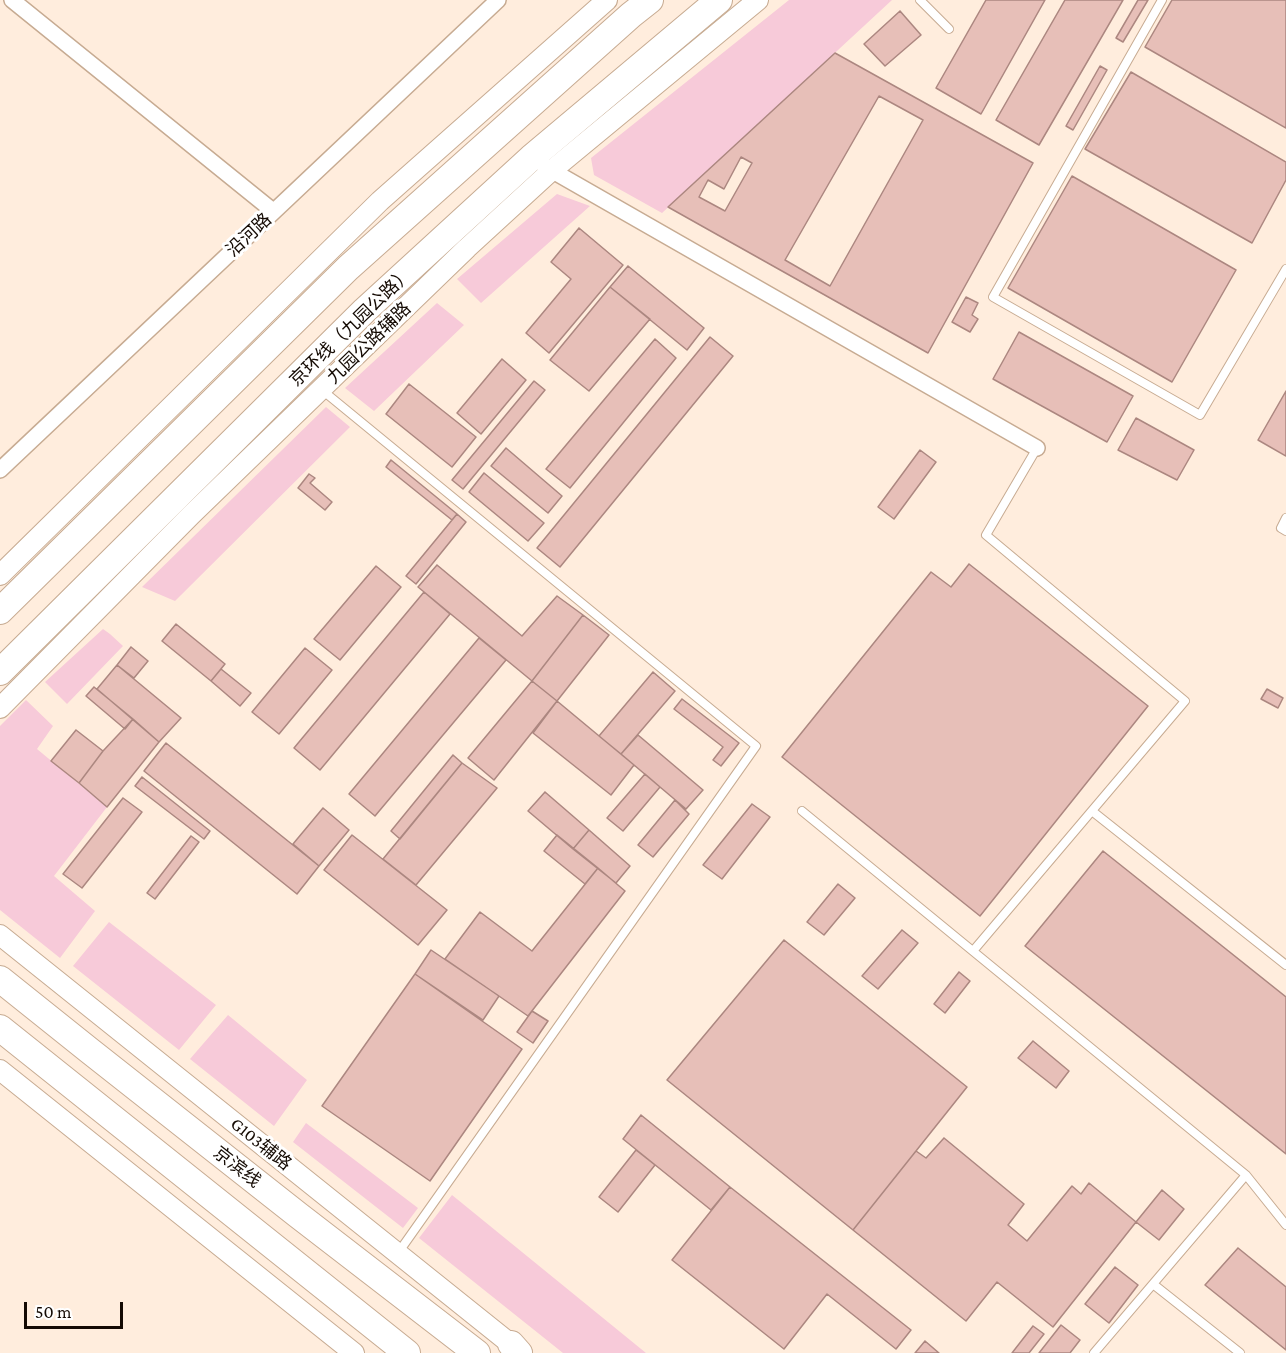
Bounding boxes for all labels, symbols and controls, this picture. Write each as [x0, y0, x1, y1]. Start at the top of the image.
street label: 沿河路 [222, 209, 276, 261]
street label: 京环线（九园公路） [285, 263, 417, 391]
street label: 九园公路辅路 [323, 298, 415, 388]
street label: G103辅路 [226, 1113, 296, 1175]
street label: 京滨线 [209, 1142, 265, 1192]
scale bar [27, 1290, 126, 1328]
text: 50 m [35, 1302, 72, 1322]

